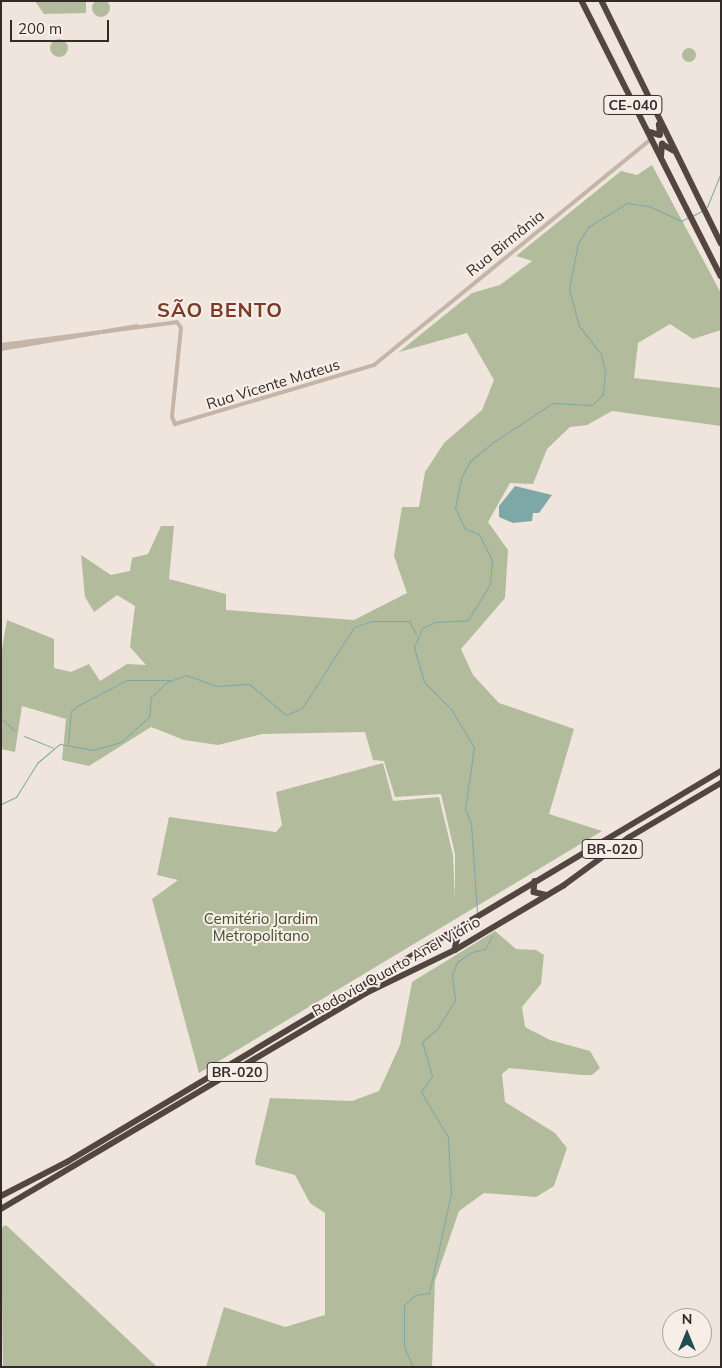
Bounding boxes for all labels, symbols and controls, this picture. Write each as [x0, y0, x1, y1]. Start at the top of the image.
scale bar [12, 10, 111, 42]
text: 200 m [18, 19, 62, 38]
road number: CE-040 [603, 94, 663, 116]
street label: Rua Birmânia [463, 206, 547, 280]
district label: SÃO BENTO [156, 297, 284, 321]
street label: Rua Vicente Mateus [204, 355, 342, 413]
road number: BR-020 [581, 838, 643, 861]
park label: Cemitério Jardim Metropolitano [204, 909, 318, 944]
street label: Rodovia Quarto Anel Viário [309, 912, 483, 1020]
road number: BR-020 [206, 1060, 268, 1084]
north arrow [662, 1308, 712, 1358]
text: N [682, 1310, 692, 1328]

